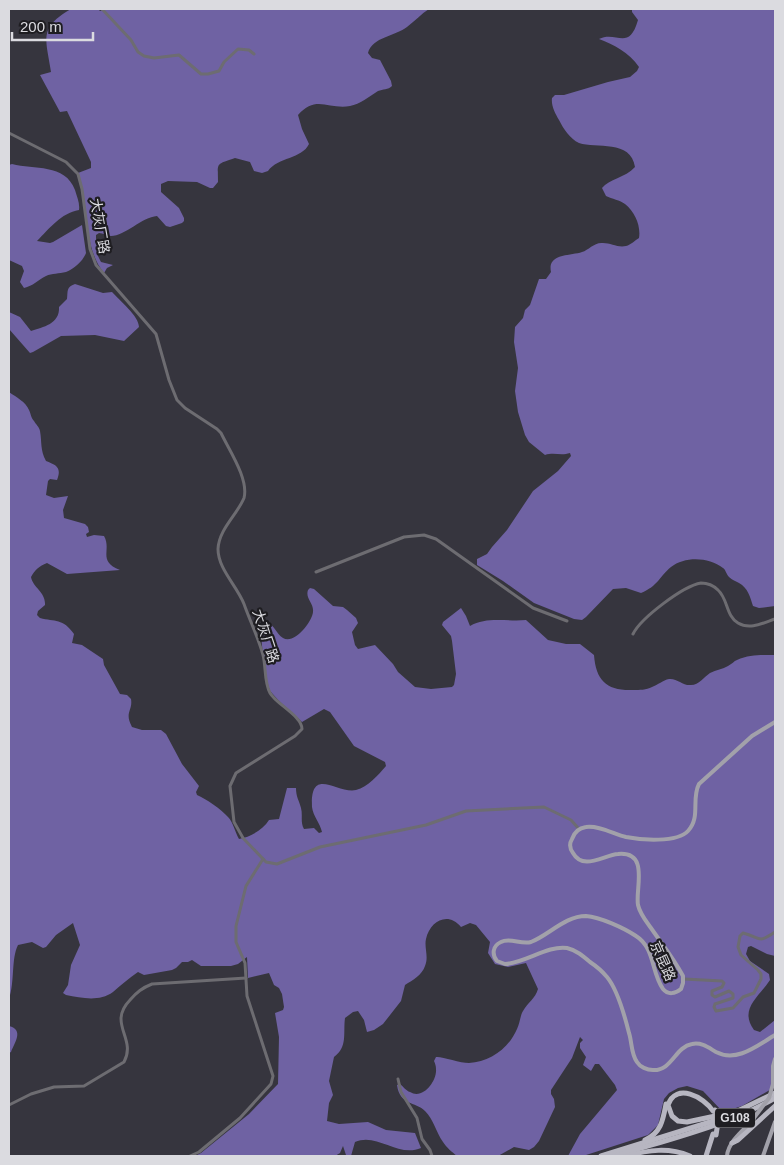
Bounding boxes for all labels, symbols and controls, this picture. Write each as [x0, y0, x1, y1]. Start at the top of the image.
scale bar [12, 10, 94, 42]
text: 200 m [20, 18, 62, 35]
street label: 大灰厂路 [87, 197, 113, 255]
street label: 大灰厂路 [250, 607, 282, 665]
street label: 京昆路 [647, 939, 679, 983]
road number: G108 [715, 1108, 755, 1128]

